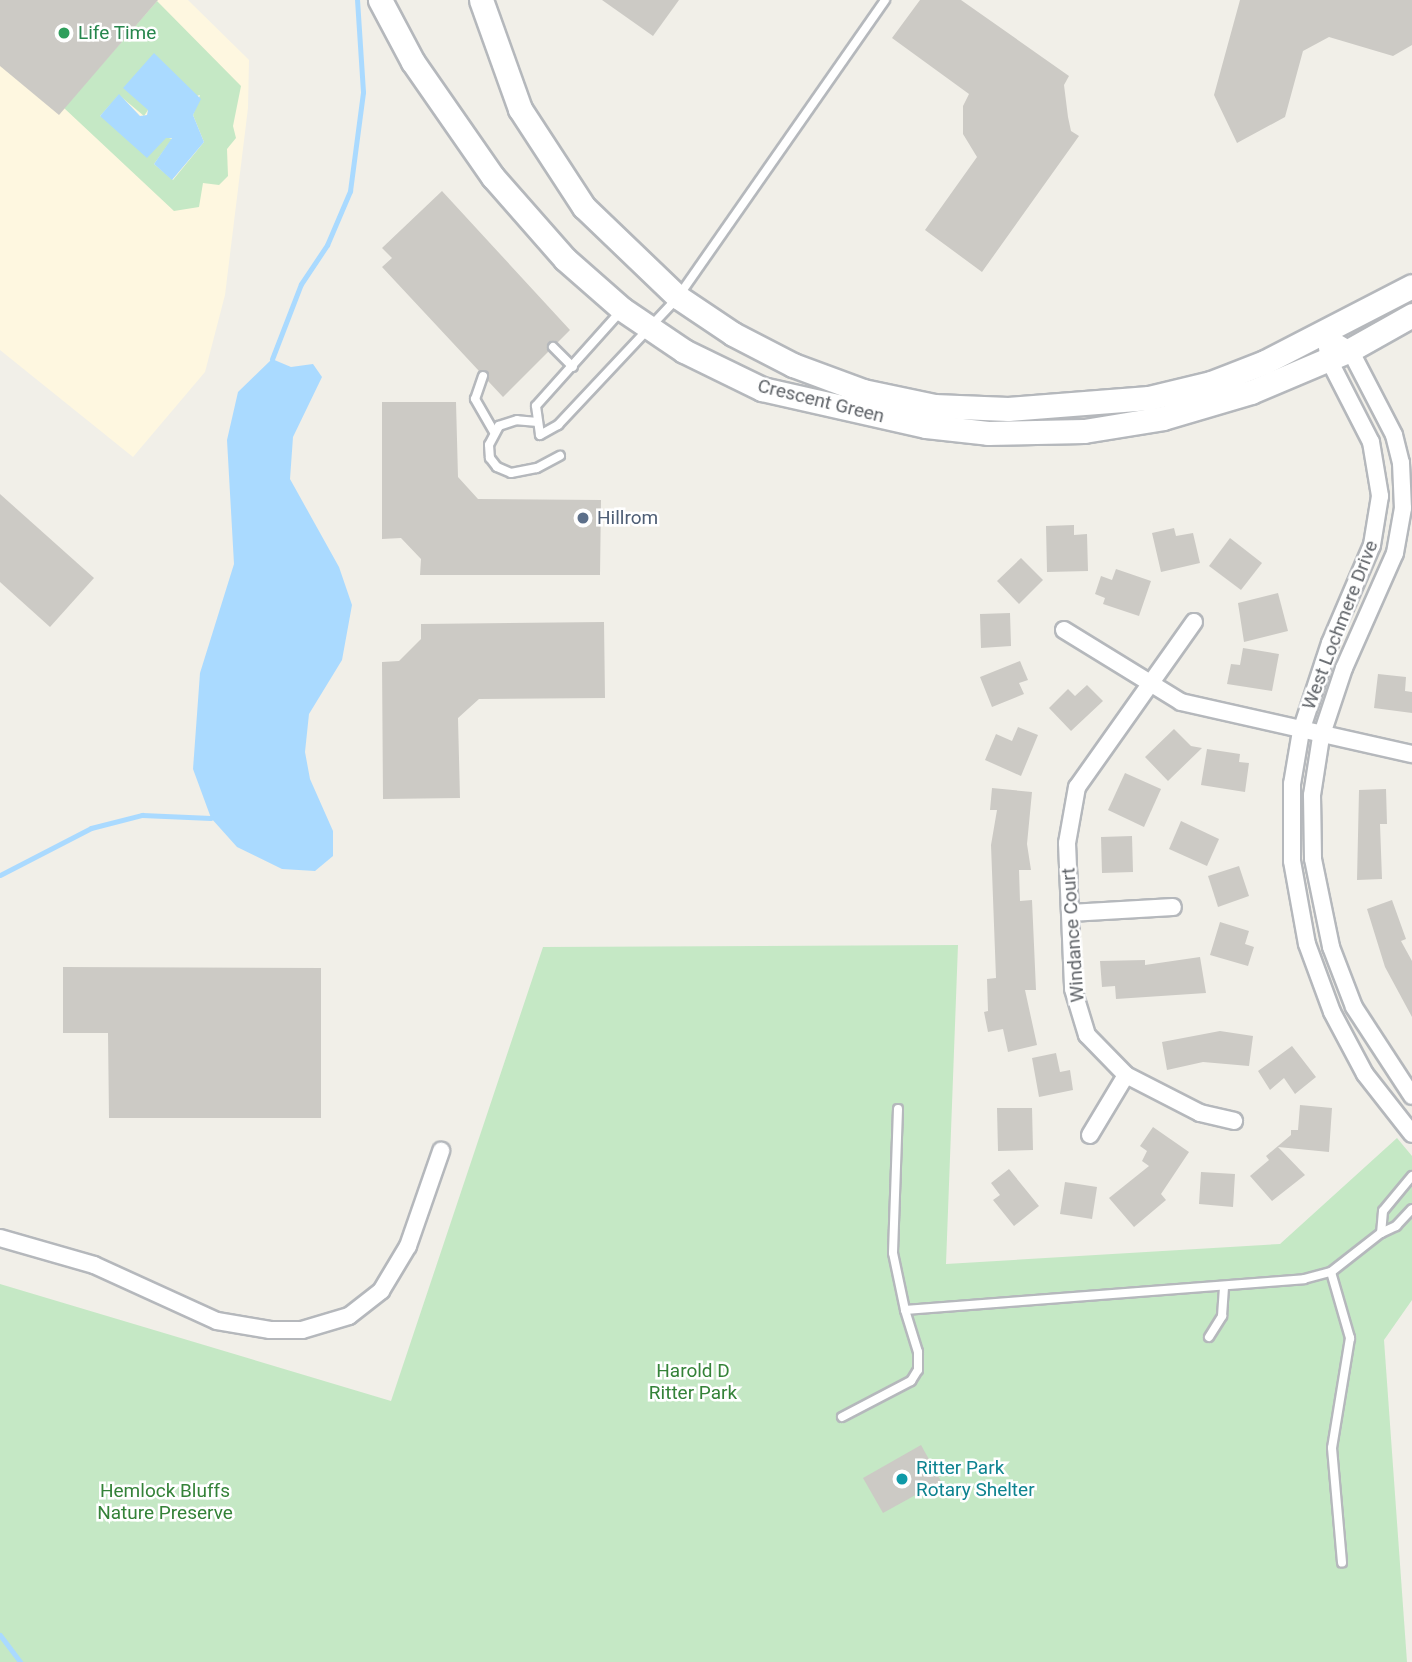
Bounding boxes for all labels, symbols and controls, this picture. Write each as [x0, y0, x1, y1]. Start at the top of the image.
place label: Life Time [78, 22, 157, 44]
marker: Life Time [56, 25, 72, 41]
street label: Crescent Green [755, 374, 887, 428]
place label: Hillrom [597, 507, 658, 529]
marker: Hillrom [575, 510, 591, 526]
street label: West Lochmere Drive [1297, 537, 1383, 713]
street label: Windance Court [1057, 867, 1089, 1003]
park label: Harold D Ritter Park [649, 1360, 737, 1404]
place label: Ritter Park Rotary Shelter [916, 1457, 1035, 1501]
marker: Ritter Park Rotary Shelter [894, 1471, 910, 1487]
park label: Hemlock Bluffs Nature Preserve [97, 1480, 233, 1524]

